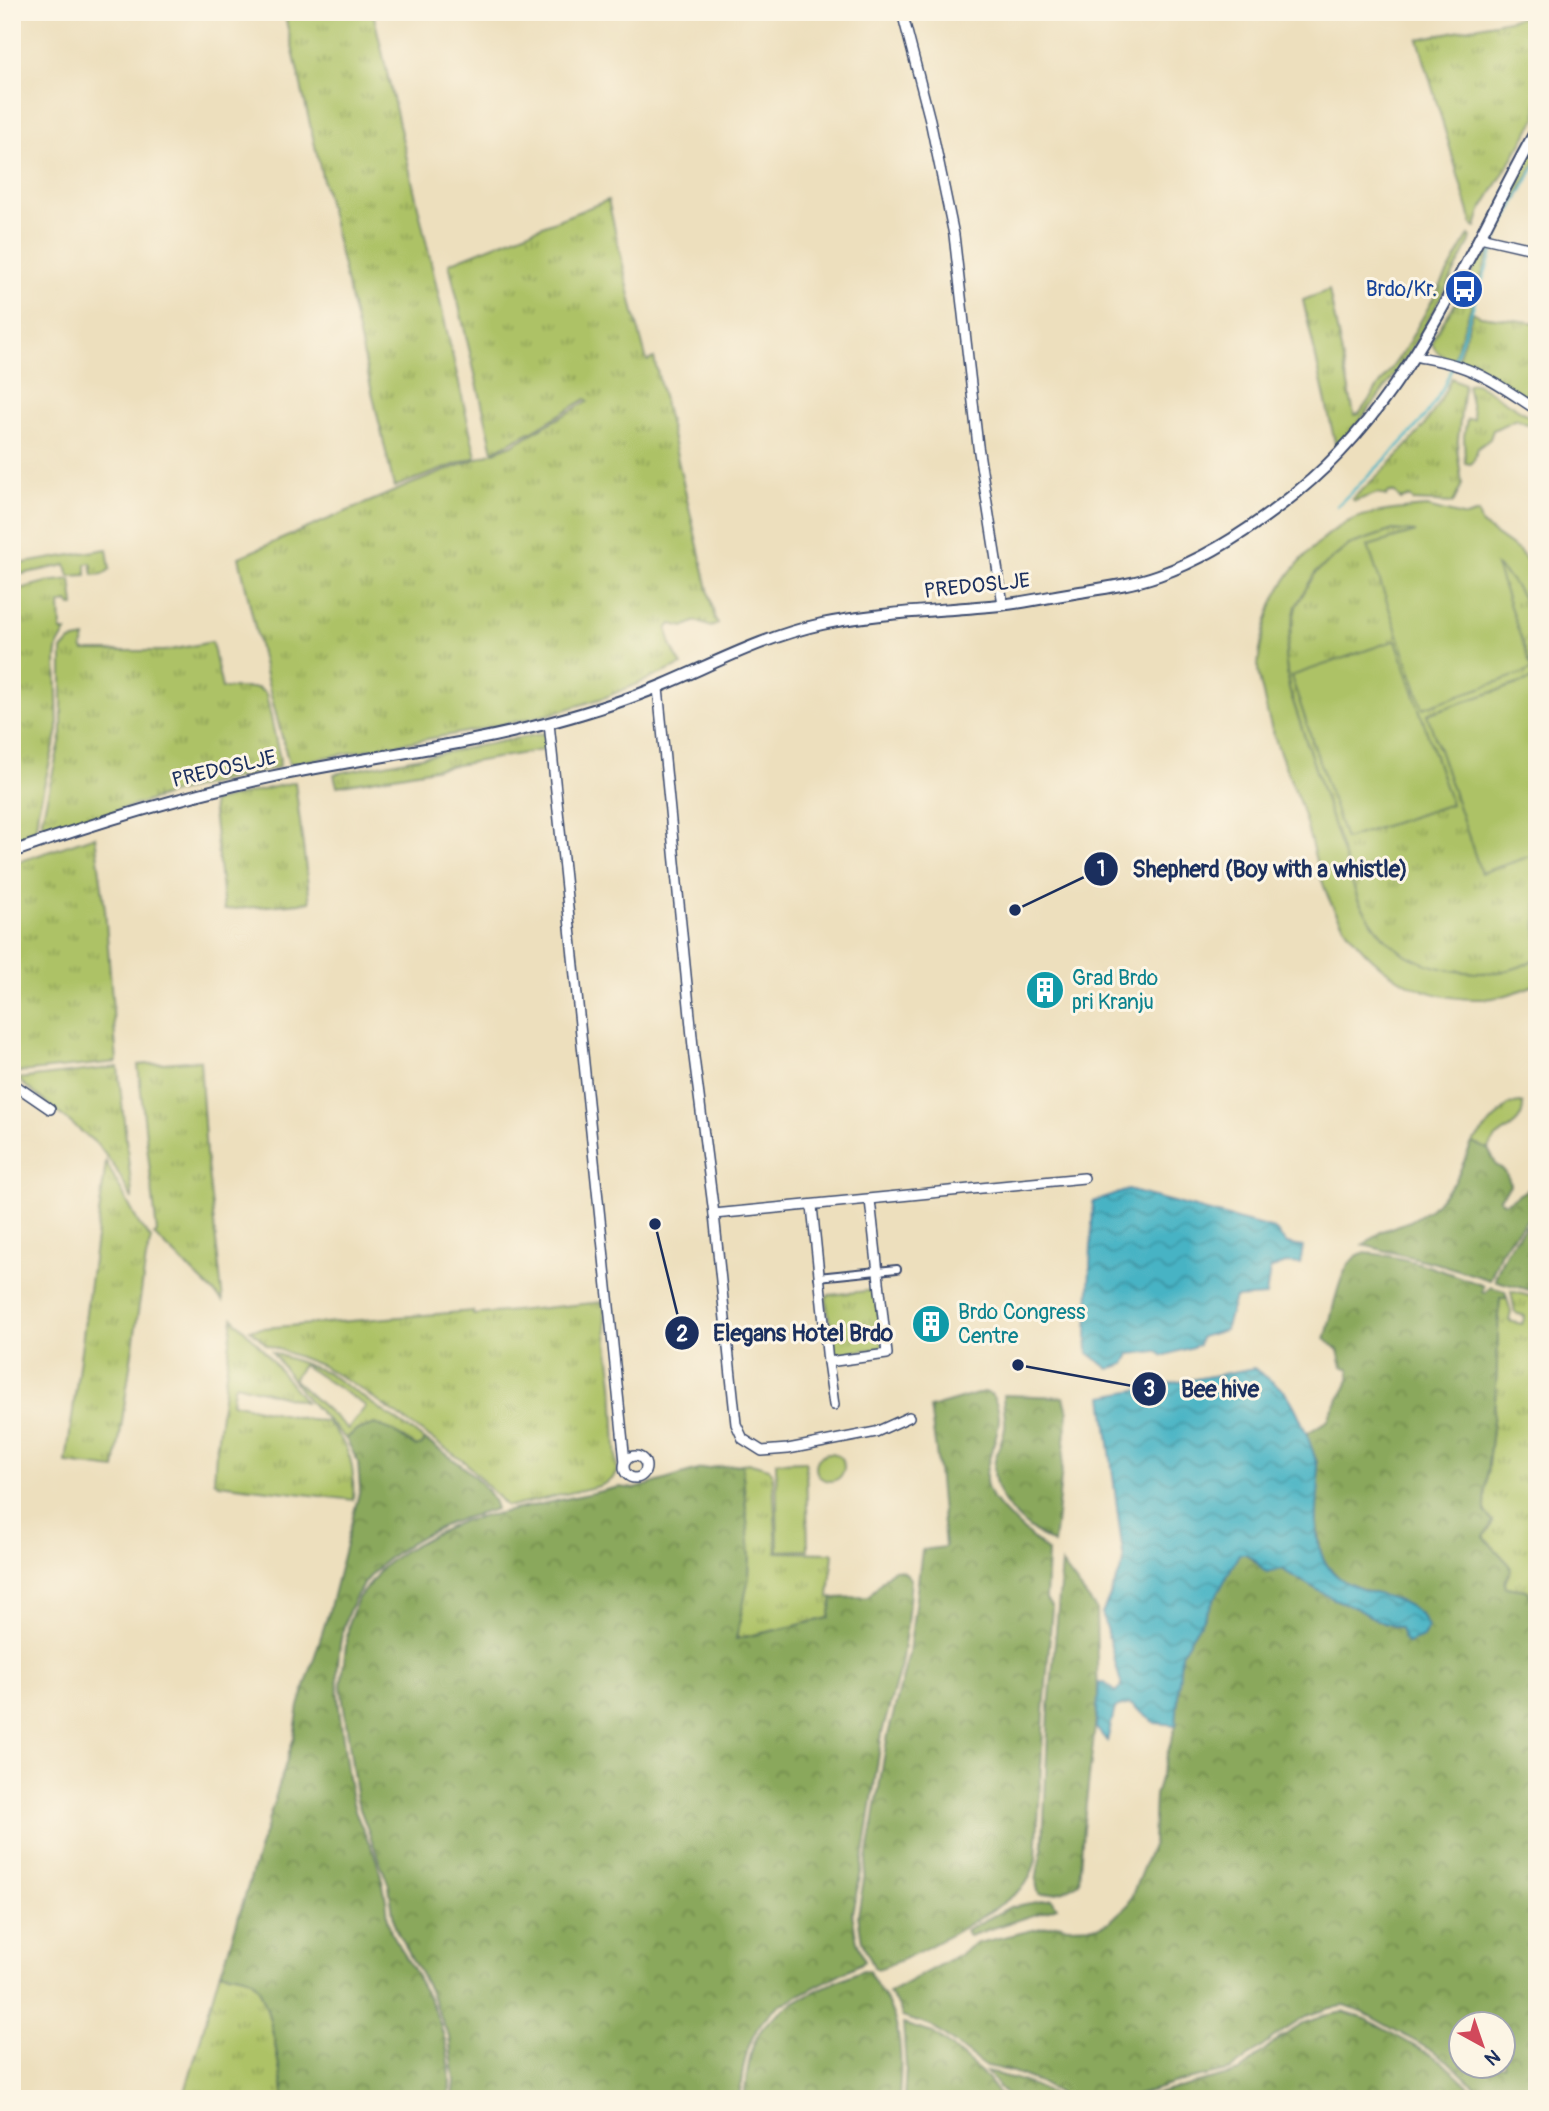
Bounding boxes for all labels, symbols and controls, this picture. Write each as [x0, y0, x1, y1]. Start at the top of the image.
bus stop icon: Brdo/Kr. [1443, 268, 1485, 310]
place label: Brdo/Kr. [1366, 276, 1437, 303]
street label: PREDOSLJE [923, 567, 1031, 605]
street label: PREDOSLJE [169, 744, 279, 794]
callout: Shepherd (Boy with a whistle) [1084, 847, 1422, 891]
text: Shepherd (Boy with a whistle) [1132, 855, 1408, 884]
text: 1 [1097, 856, 1105, 883]
place label: Grad Brdo pri Kranju [1072, 965, 1158, 1016]
building icon: Grad Brdo pri Kranju [1024, 969, 1066, 1011]
place label: Brdo Congress Centre [958, 1299, 1086, 1350]
building icon: Brdo Congress Centre [910, 1303, 952, 1345]
callout: Elegans Hotel Brdo [664, 1311, 908, 1355]
text: Elegans Hotel Brdo [713, 1319, 894, 1348]
text: 2 [676, 1321, 688, 1348]
callout: Bee hive [1132, 1367, 1273, 1411]
text: Bee hive [1181, 1375, 1260, 1404]
text: 3 [1143, 1376, 1155, 1403]
north arrow [1448, 2010, 1518, 2080]
text: N [1480, 2044, 1505, 2071]

